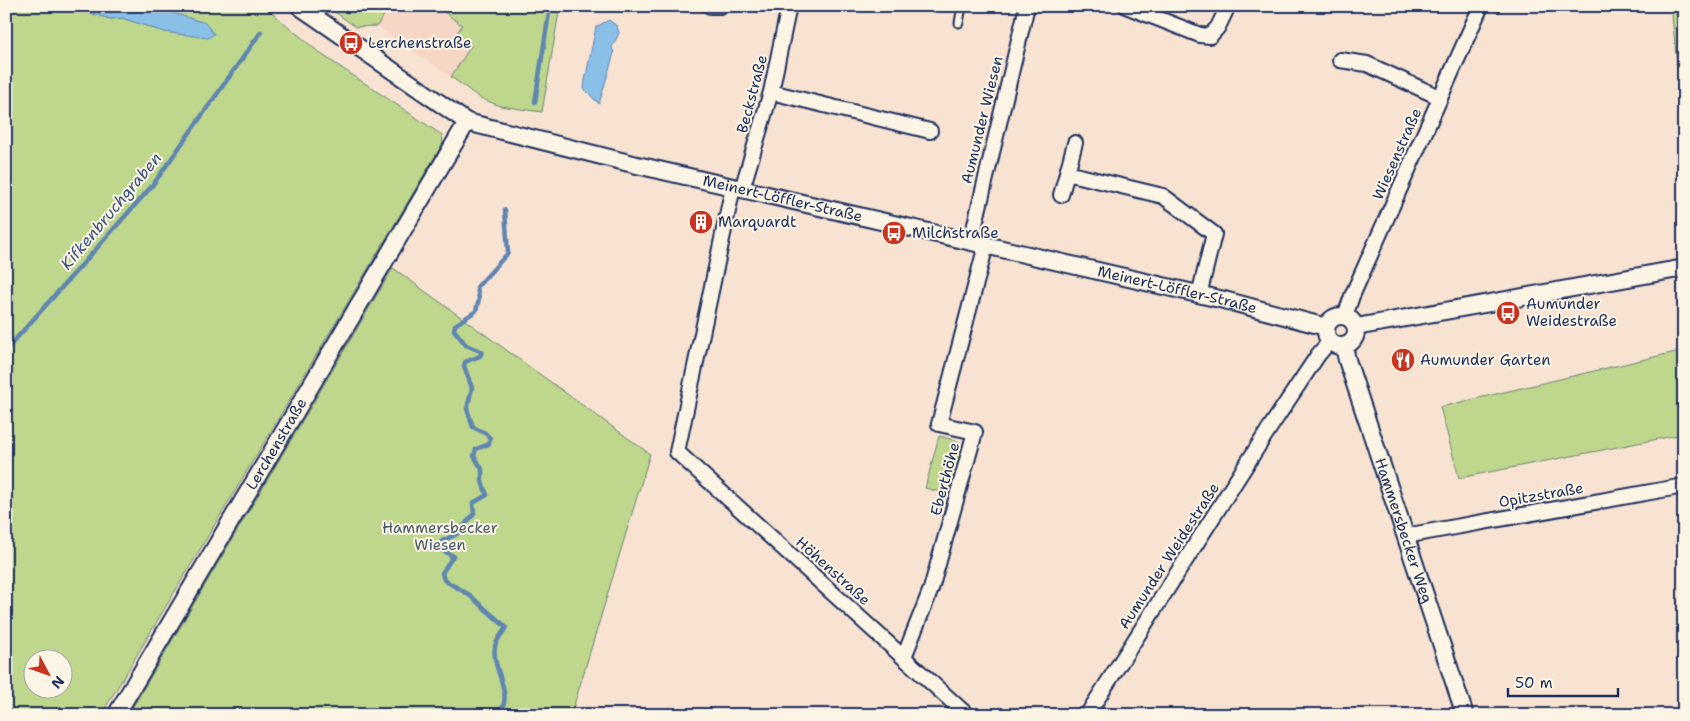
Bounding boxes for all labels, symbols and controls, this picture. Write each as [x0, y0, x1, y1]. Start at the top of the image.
bus stop icon: Lerchenstraße [338, 30, 364, 56]
place label: Lerchenstraße [368, 33, 472, 53]
street label: Beckstraße [732, 53, 772, 135]
street label: Aumunder Wiesen [956, 54, 1008, 186]
street label: Wiesenstraße [1368, 105, 1426, 203]
water label: Kifkenbruchgraben [56, 148, 166, 274]
street label: Meinert-Löffler-Straße [701, 170, 864, 227]
building icon: Marquardt [688, 209, 714, 235]
place label: Marquardt [718, 212, 797, 232]
bus stop icon: Milchstraße [881, 220, 907, 246]
place label: Milchstraße [912, 223, 999, 243]
street label: Meinert-Löffler-Straße [1096, 261, 1259, 318]
place label: Aumunder Weidestraße [1526, 294, 1617, 331]
bus stop icon: Aumunder Weidestraße [1495, 300, 1521, 326]
restaurant icon: Aumunder Garten [1390, 347, 1416, 373]
place label: Aumunder Garten [1420, 350, 1550, 370]
street label: Lerchenstraße [241, 394, 311, 494]
street label: Eberthöhe [926, 440, 964, 518]
street label: Hammersbecker Weg [1370, 455, 1437, 606]
street label: Opitzstraße [1497, 478, 1585, 512]
street label: Aumunder Weidestraße [1114, 479, 1224, 633]
park label: Hammersbecker Wiesen [382, 518, 498, 555]
street label: Höhenstraße [791, 532, 875, 610]
north arrow [22, 648, 72, 698]
scale bar [1508, 666, 1618, 698]
text: N [47, 672, 68, 693]
text: 50 m [1515, 673, 1553, 693]

